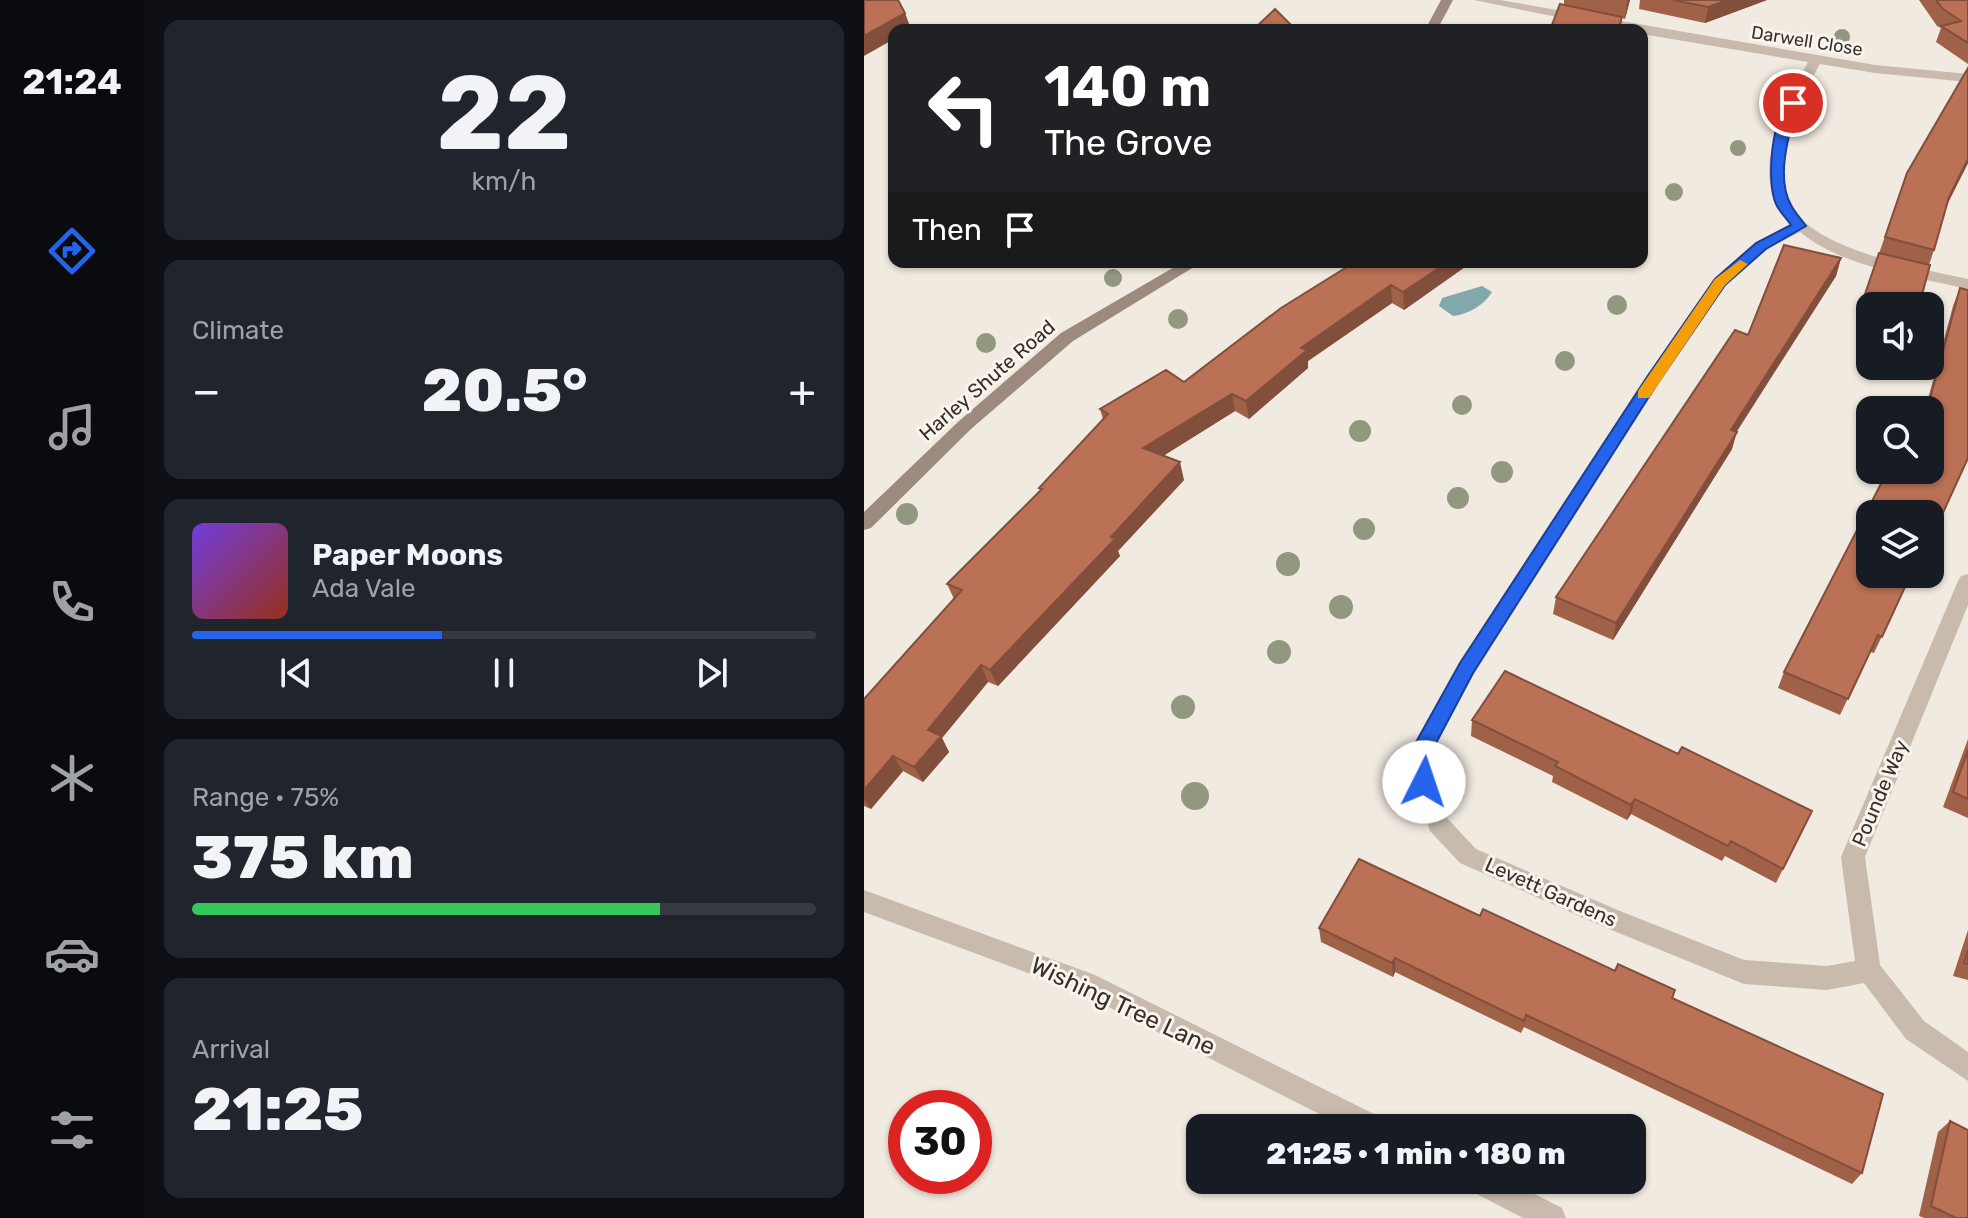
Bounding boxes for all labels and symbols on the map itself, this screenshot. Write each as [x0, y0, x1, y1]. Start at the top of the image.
street label: Darwell Close [1750, 21, 1864, 61]
pin [1759, 69, 1827, 137]
street label: Harley Shute Road [914, 315, 1060, 445]
street label: Pounde Way [1847, 736, 1913, 850]
position arrow [1382, 740, 1466, 824]
street label: Levett Gardens [1481, 852, 1621, 932]
street label: Wishing Tree Lane [1026, 951, 1220, 1061]
speed limit sign: 30 [888, 1090, 992, 1194]

